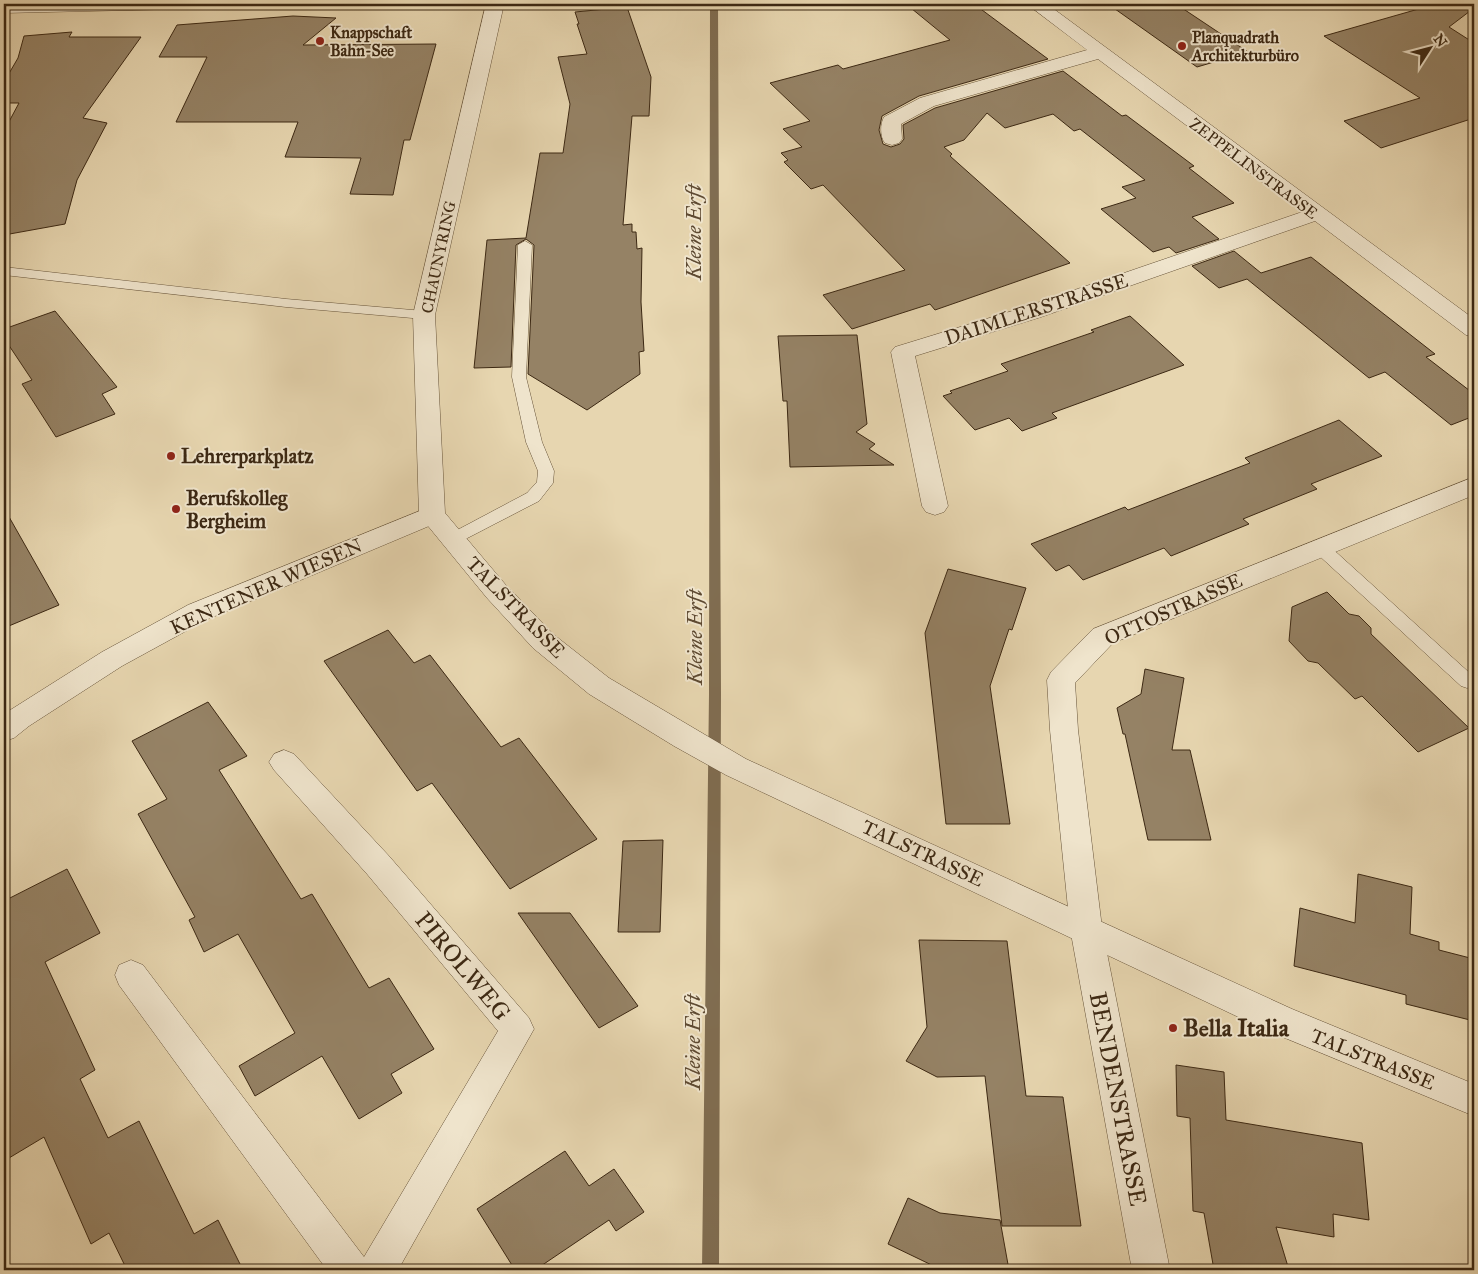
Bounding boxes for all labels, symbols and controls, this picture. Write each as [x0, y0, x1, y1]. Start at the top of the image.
north arrow [1406, 22, 1456, 72]
place label: Knappschaft Bahn-See [330, 23, 412, 60]
place label: Planquadrath Architekturbüro [1191, 28, 1299, 65]
text: N [1430, 31, 1451, 51]
marker: Knappschaft Bahn-See [314, 35, 326, 47]
marker: Planquadrath Architekturbüro [1176, 40, 1188, 52]
street label: ZEPPELINSTRASSE [1186, 114, 1321, 223]
water label: Kleine Erft [681, 183, 707, 281]
street label: CHAUNYRING [417, 199, 460, 315]
street label: DAIMLERSTRASSE [941, 268, 1131, 350]
place label: Lehrerparkplatz [181, 444, 314, 469]
marker: Lehrerparkplatz [165, 450, 177, 462]
place label: Berufskolleg Bergheim [186, 486, 288, 534]
marker: Berufskolleg Bergheim [170, 503, 182, 515]
street label: KENTENER WIESEN [166, 533, 366, 639]
street label: TALSTRASSE [462, 551, 570, 663]
street label: OTTOSTRASSE [1100, 568, 1246, 650]
water label: Kleine Erft [682, 588, 708, 686]
street label: TALSTRASSE [858, 814, 988, 892]
street label: PIROLWEG [409, 905, 517, 1027]
street label: BENDENSTRASSE [1083, 989, 1153, 1209]
water label: Kleine Erft [680, 993, 706, 1091]
place label: Bella Italia [1183, 1013, 1290, 1043]
marker: Bella Italia [1167, 1022, 1179, 1034]
street label: TALSTRASSE [1307, 1023, 1439, 1095]

